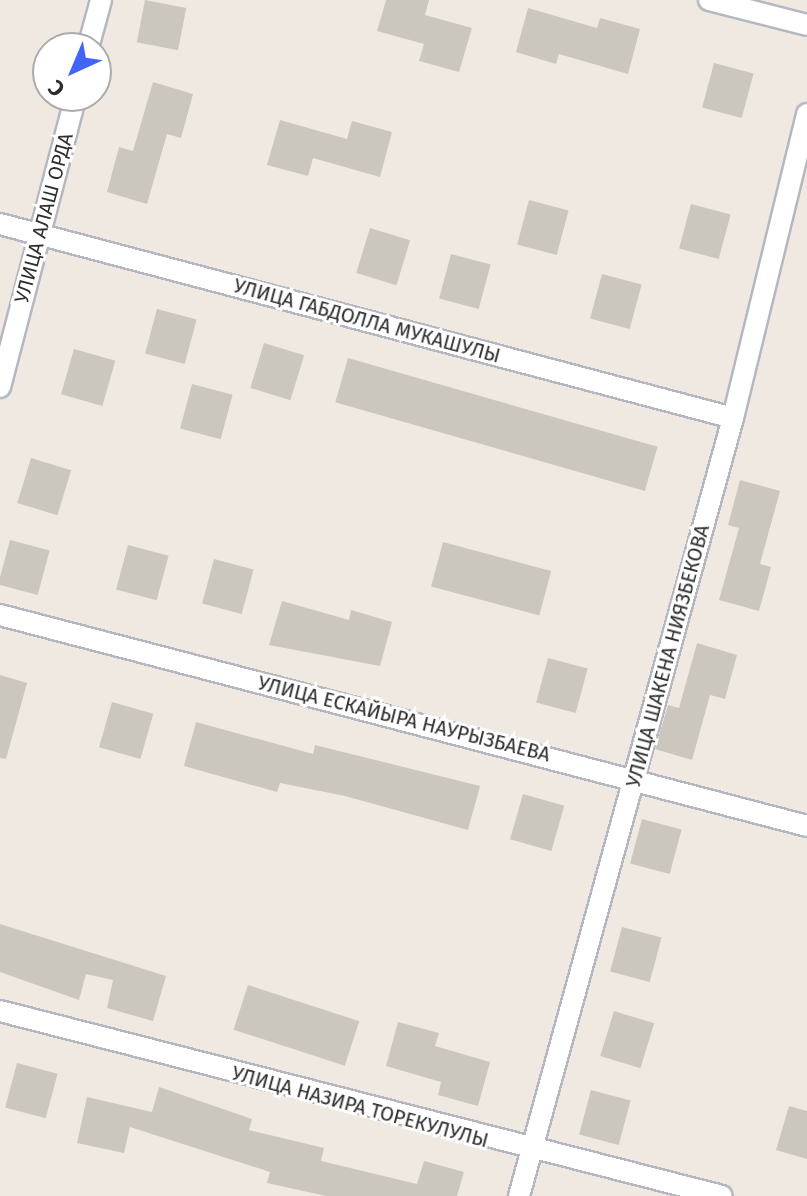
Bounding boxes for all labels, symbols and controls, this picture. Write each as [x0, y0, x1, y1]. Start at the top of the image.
north arrow [32, 32, 112, 112]
text: С [42, 74, 70, 102]
street label: УЛИЦА АЛАШ ОРДА [10, 130, 78, 306]
street label: УЛИЦА ГАБДОЛЛА МУКАШУЛЫ [231, 274, 503, 368]
street label: УЛИЦА ШАКЕНА НИЯЗБЕКОВА [621, 522, 715, 790]
street label: УЛИЦА ЕСКАЙЫРА НАУРЫЗБАЕВА [255, 671, 553, 767]
street label: УЛИЦА НАЗИРА ТОРЕКУЛУЛЫ [229, 1061, 491, 1153]

